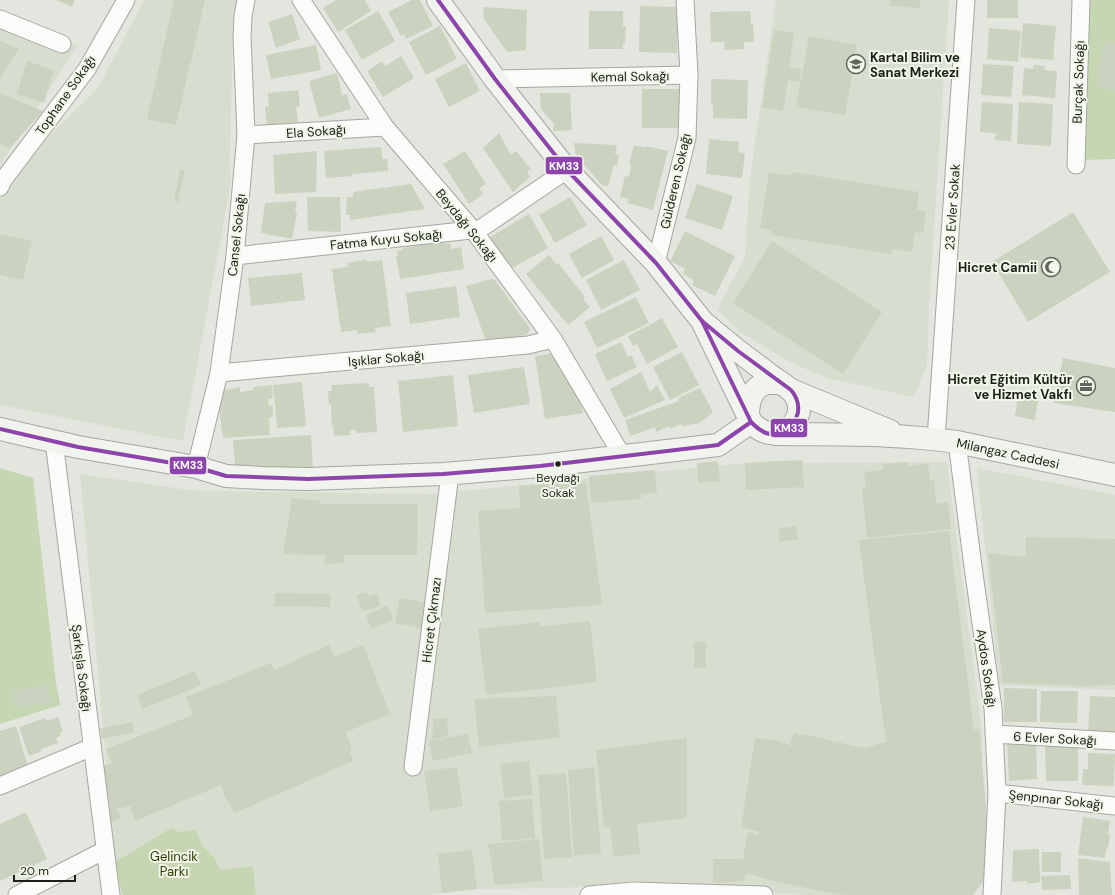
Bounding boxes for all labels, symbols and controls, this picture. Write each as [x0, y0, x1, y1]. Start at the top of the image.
street label: Burçak Sokağı [1069, 40, 1088, 124]
place label: Kartal Bilim ve Sanat Merkezi [870, 49, 960, 81]
street label: Tophane Sokağı [32, 52, 99, 139]
school or university icon: Kartal Bilim ve Sanat Merkezi [845, 53, 867, 75]
street label: Kemal Sokağı [591, 67, 669, 86]
street label: Ela Sokağı [286, 121, 346, 142]
street label: Gülderen Sokağı [656, 132, 695, 231]
line badge: KM33 [545, 156, 583, 175]
text: KM33 [549, 159, 579, 173]
street label: 23 Evler Sokak [941, 163, 964, 251]
street label: Beydağı Sokağı [432, 185, 501, 265]
street label: Cansel Sokağı [224, 193, 249, 277]
street label: Fatma Kuyu Sokağı [329, 225, 443, 254]
mosque icon: Hicret Camii [1040, 256, 1062, 278]
place label: Hicret Camii [958, 259, 1037, 276]
street label: Işıklar Sokağı [347, 347, 425, 370]
place label: Hicret Eğitim Kültür ve Hizmet Vakfı [947, 371, 1073, 403]
office icon: Hicret Eğitim Kültür ve Hizmet Vakfı [1075, 375, 1097, 397]
line badge: KM33 [770, 418, 808, 438]
text: KM33 [774, 421, 804, 435]
street label: Milangaz Caddesi [955, 434, 1061, 473]
line badge: KM33 [169, 456, 207, 475]
text: KM33 [173, 458, 203, 472]
marker: Beydağı Sokak [553, 459, 563, 469]
place label: Beydağı Sokak [536, 470, 580, 501]
street label: Hicret Çıkmazı [418, 576, 445, 664]
street label: Şarkışla Sokağı [68, 623, 95, 713]
street label: Aydos Sokağı [973, 628, 1000, 709]
street label: 6 Evler Sokağı [1013, 728, 1097, 749]
street label: Şenpınar Sokağı [1008, 786, 1104, 813]
park label: Gelincik Parkı [150, 848, 198, 880]
scale bar [14, 857, 75, 883]
text: 20 m [20, 863, 49, 879]

